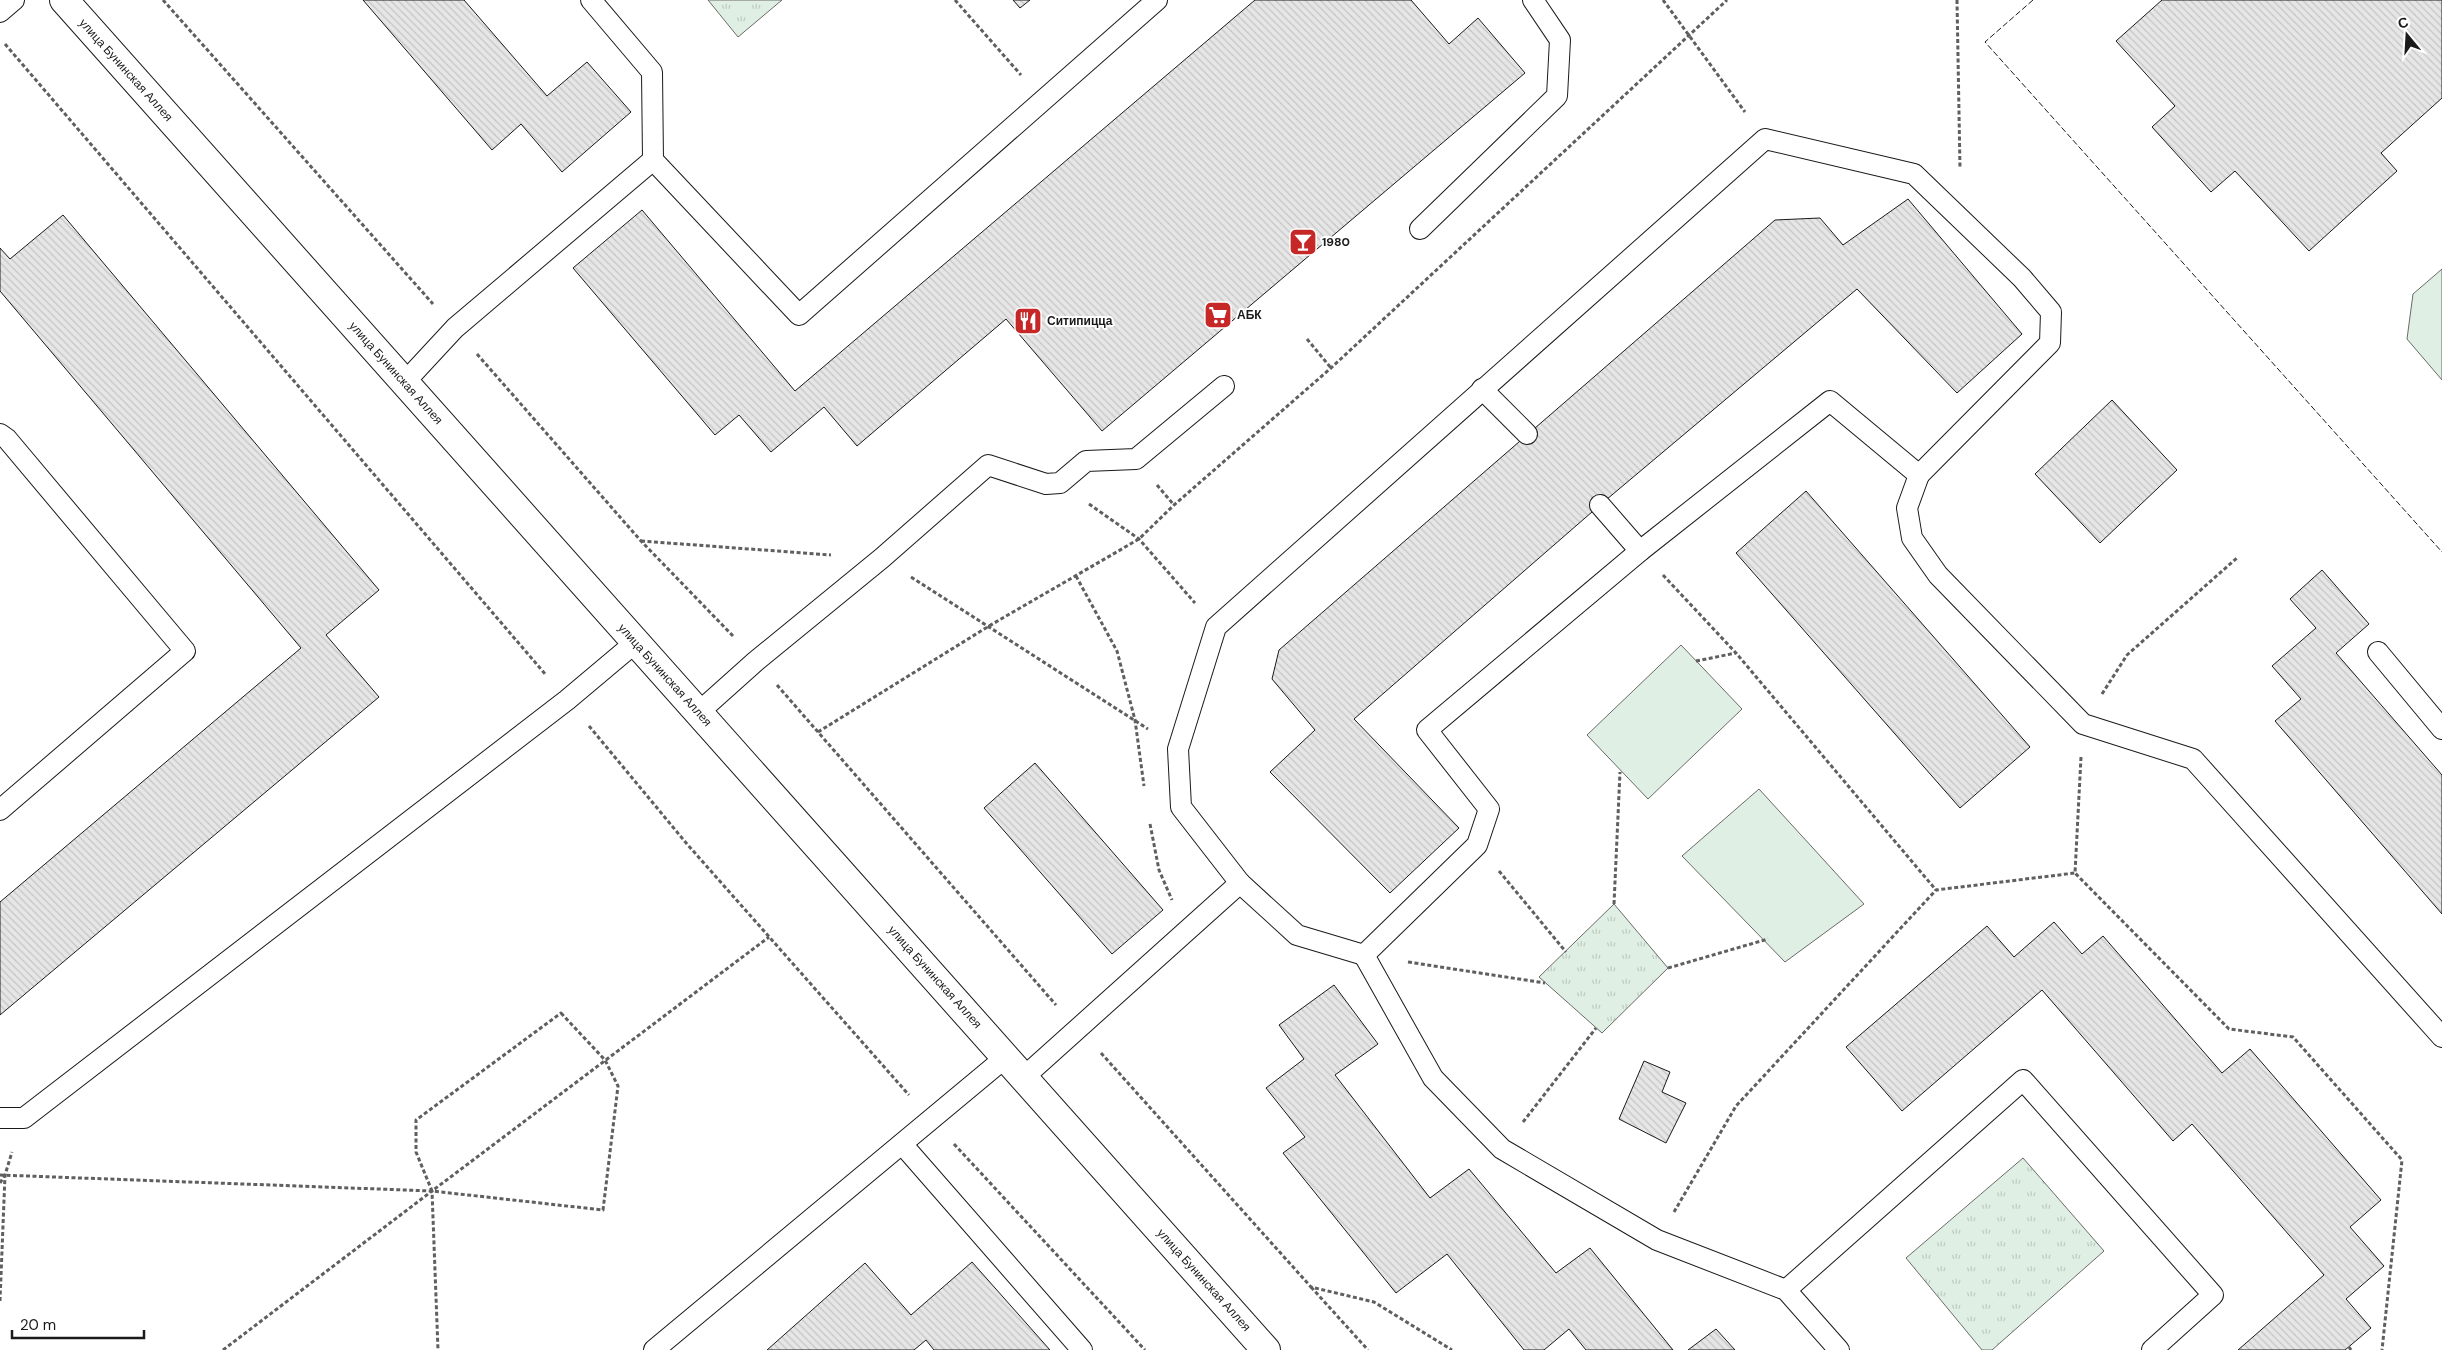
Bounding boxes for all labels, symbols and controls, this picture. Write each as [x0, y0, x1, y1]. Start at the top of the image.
north arrow [2382, 10, 2432, 60]
text: С [2395, 13, 2411, 33]
street label: улица Бунинская Аллея [76, 15, 176, 125]
bar icon: 1980 [1288, 227, 1318, 257]
place label: 1980 [1322, 234, 1350, 250]
supermarket icon: АБК [1203, 300, 1233, 330]
restaurant icon: Ситипицца [1013, 306, 1043, 336]
place label: АБК [1237, 307, 1262, 323]
place label: Ситипицца [1047, 313, 1113, 329]
street label: улица Бунинская Аллея [346, 318, 446, 428]
street label: улица Бунинская Аллея [615, 620, 715, 730]
street label: улица Бунинская Аллея [885, 922, 985, 1032]
street label: улица Бунинская Аллея [1154, 1225, 1254, 1335]
scale bar [12, 1308, 145, 1340]
text: 20 m [20, 1315, 56, 1335]

